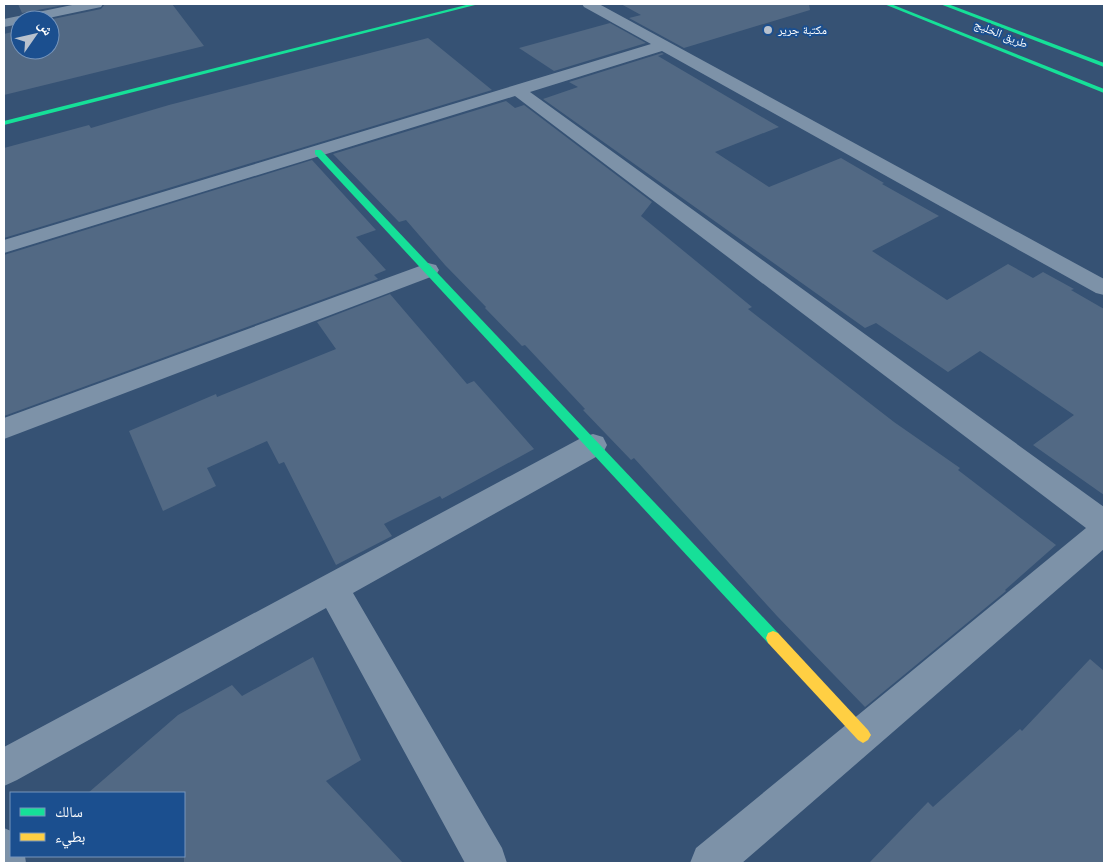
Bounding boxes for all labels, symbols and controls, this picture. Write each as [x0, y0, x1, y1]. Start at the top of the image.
north arrow [10, 10, 60, 60]
text: ش [34, 17, 57, 39]
street label: طريق الخليج [972, 17, 1030, 51]
place label: مكتبة جرير [777, 23, 827, 37]
marker: مكتبة جرير [762, 24, 774, 36]
legend [10, 792, 185, 857]
text: سالك [55, 803, 83, 820]
text: بطيء [55, 828, 85, 849]

